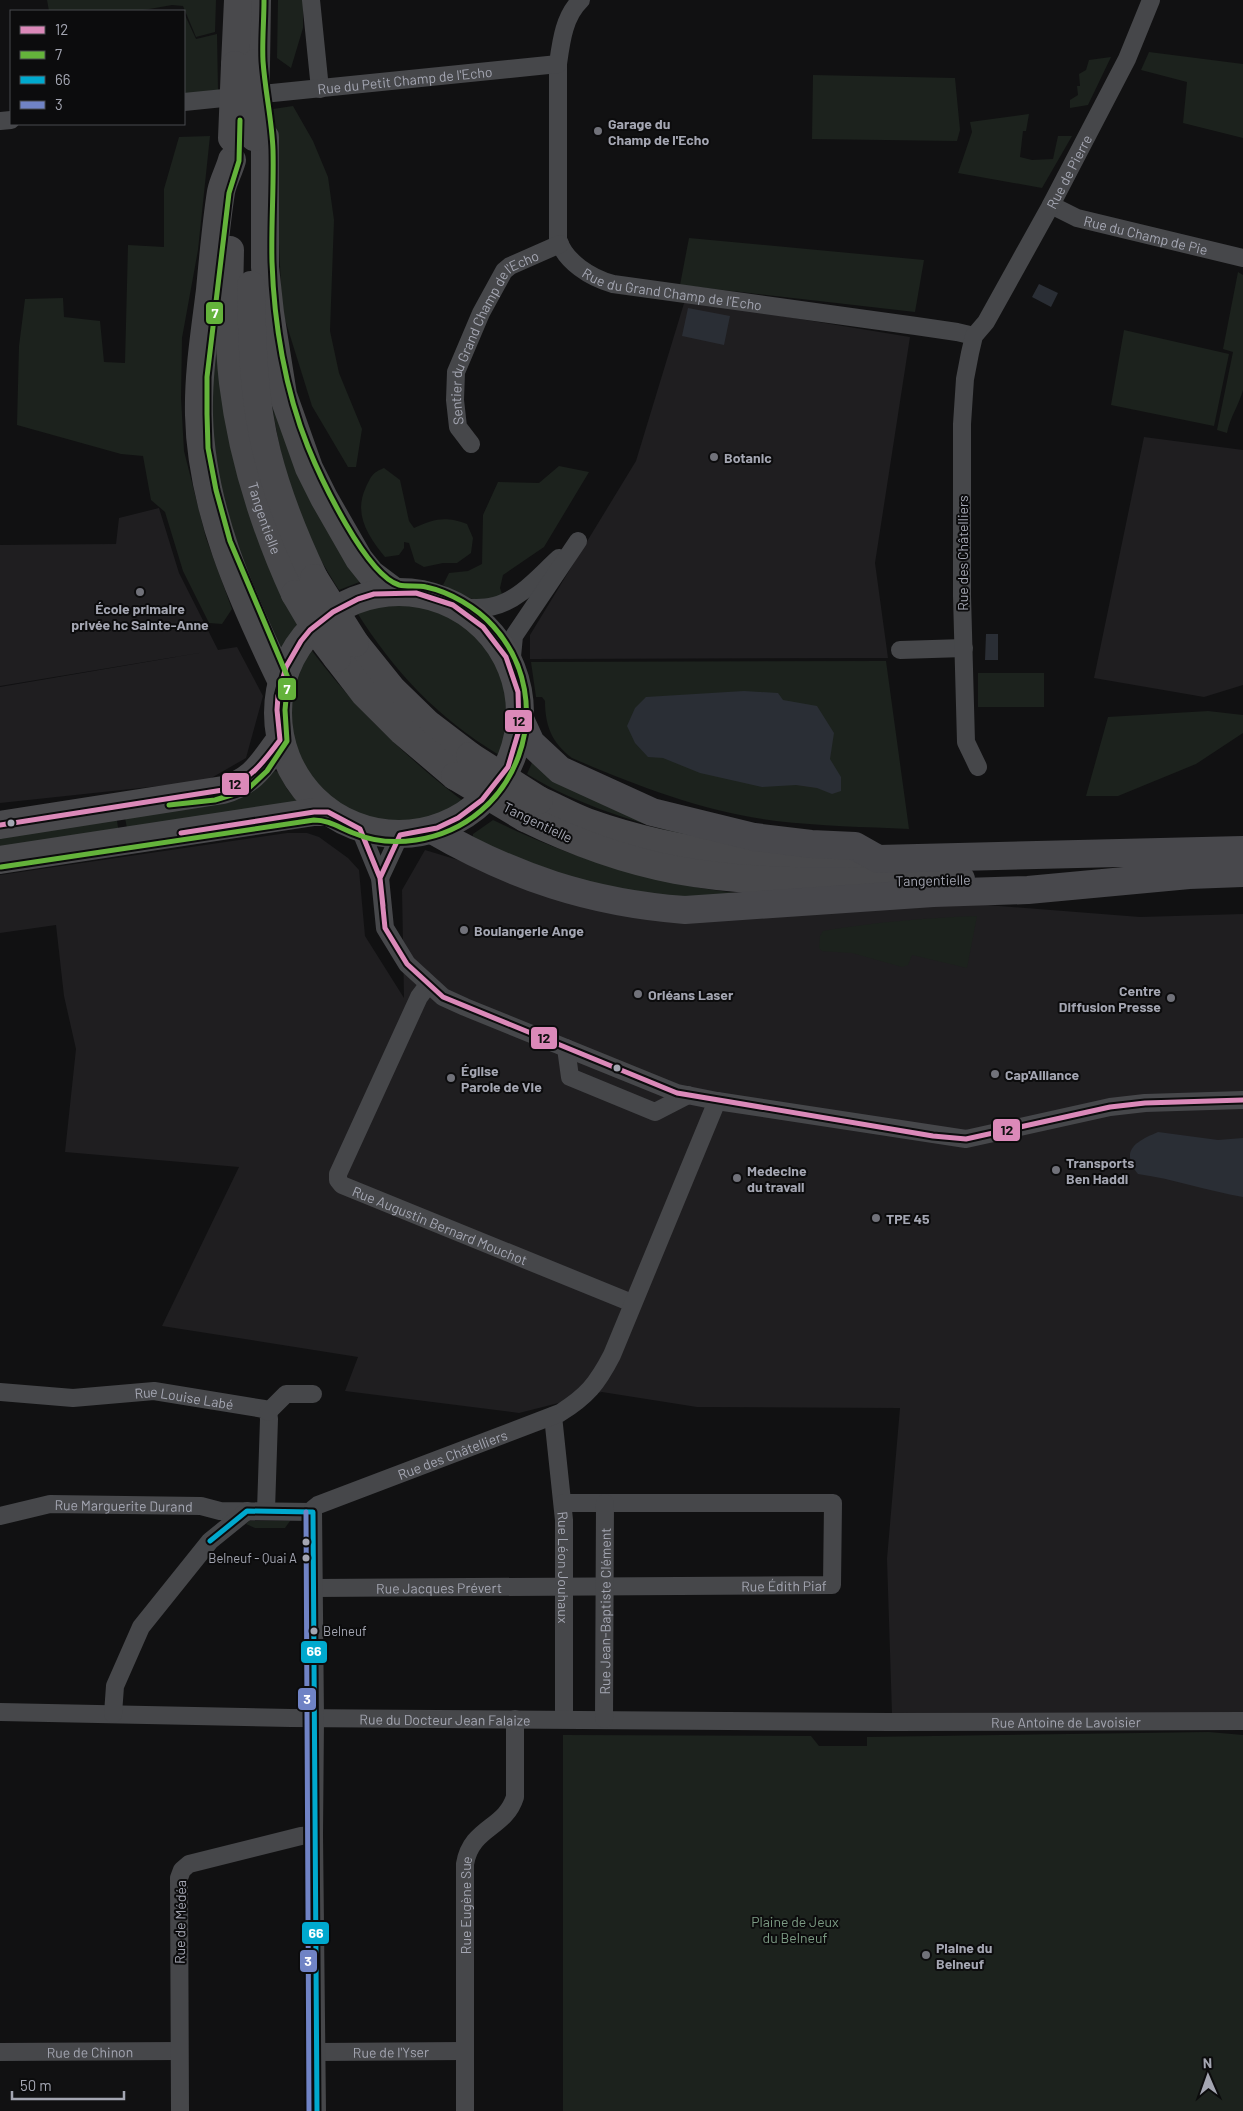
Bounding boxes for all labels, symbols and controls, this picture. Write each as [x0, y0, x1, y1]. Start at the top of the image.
legend [10, 10, 185, 125]
text: 12 [55, 20, 68, 38]
text: 7 [55, 45, 62, 63]
street label: Rue du Petit Champ de l'Echo [317, 62, 493, 97]
text: 66 [55, 70, 70, 88]
text: 3 [55, 95, 63, 113]
place label: Garage du Champ de l'Echo [608, 115, 709, 148]
marker: Garage du Champ de l'Echo [592, 125, 604, 137]
street label: Rue de Pierre [1042, 131, 1095, 211]
street label: Rue du Champ de Pie [1082, 211, 1210, 258]
street label: Sentier du Grand Champ de l'Echo [446, 246, 541, 426]
street label: Rue du Grand Champ de l'Echo [580, 264, 763, 313]
line badge: 7 [205, 301, 224, 325]
text: 7 [212, 304, 219, 321]
place label: Botanic [724, 449, 772, 466]
marker: Botanic [708, 451, 720, 463]
street label: Tangentielle [245, 480, 285, 556]
street label: Rue des Châtelliers [954, 495, 971, 611]
marker: École primaire privée hc Sainte-Anne [134, 586, 146, 598]
place label: École primaire privée hc Sainte-Anne [71, 600, 209, 633]
line badge: 7 [277, 677, 297, 701]
text: 7 [284, 680, 291, 697]
line badge: 12 [504, 709, 533, 733]
text: 12 [513, 712, 526, 729]
line badge: 12 [221, 772, 250, 796]
text: 12 [229, 775, 242, 792]
street label: Tangentielle [501, 798, 575, 846]
unlabelled marker [6, 818, 16, 828]
street label: Tangentielle [895, 871, 971, 889]
place label: Boulangerie Ange [474, 922, 584, 939]
marker: Boulangerie Ange [458, 924, 470, 936]
place label: Centre Diffusion Presse [1059, 982, 1161, 1015]
place label: Orléans Laser [648, 986, 734, 1003]
marker: Orléans Laser [632, 988, 644, 1000]
marker: Centre Diffusion Presse [1165, 992, 1177, 1004]
line badge: 12 [530, 1026, 558, 1050]
text: 12 [538, 1029, 551, 1046]
place label: Église Parole de Vie [461, 1062, 542, 1095]
unlabelled marker [612, 1063, 622, 1073]
place label: Cap'Alliance [1005, 1066, 1080, 1083]
marker: Cap'Alliance [989, 1068, 1001, 1080]
marker: Église Parole de Vie [445, 1072, 457, 1084]
line badge: 12 [992, 1118, 1021, 1142]
text: 12 [1001, 1121, 1014, 1138]
place label: Transports Ben Haddi [1066, 1154, 1134, 1187]
place label: Medecine du travail [747, 1162, 807, 1195]
marker: Transports Ben Haddi [1050, 1164, 1062, 1176]
marker: Medecine du travail [731, 1172, 743, 1184]
street label: Rue Augustin Bernard Mouchot [350, 1182, 530, 1268]
place label: TPE 45 [886, 1210, 930, 1227]
marker: TPE 45 [870, 1212, 882, 1224]
street label: Rue Louise Labé [134, 1382, 235, 1412]
street label: Rue des Châtelliers [395, 1425, 510, 1483]
street label: Rue Marguerite Durand [54, 1496, 193, 1514]
street label: Rue Léon Jouhaux [555, 1511, 573, 1624]
street label: Rue Jean-Baptiste Clément [596, 1527, 613, 1695]
unlabelled marker [301, 1537, 311, 1547]
place label: Belneuf - Quai A [208, 1550, 297, 1566]
marker: Belneuf - Quai A [301, 1553, 311, 1563]
street label: Rue Édith Piaf [741, 1577, 827, 1594]
street label: Rue Jacques Prévert [376, 1578, 502, 1596]
place label: Belneuf [323, 1623, 367, 1639]
marker: Belneuf [309, 1626, 319, 1636]
line badge: 66 [300, 1640, 328, 1664]
text: 66 [306, 1642, 322, 1659]
line badge: 3 [297, 1687, 317, 1711]
text: 3 [303, 1690, 311, 1707]
street label: Rue du Docteur Jean Falaize [359, 1710, 531, 1728]
street label: Rue Antoine de Lavoisier [991, 1713, 1141, 1730]
street label: Rue Eugène Sue [457, 1854, 475, 1954]
street label: Rue de Médéa [171, 1880, 189, 1964]
park label: Plaine de Jeux du Belneuf [751, 1913, 839, 1946]
line badge: 66 [301, 1921, 330, 1945]
text: 66 [308, 1924, 324, 1941]
place label: Plaine du Belneuf [936, 1939, 992, 1972]
line badge: 3 [299, 1949, 318, 1973]
marker: Plaine du Belneuf [920, 1949, 932, 1961]
text: 3 [304, 1952, 312, 1969]
street label: Rue de Chinon [47, 2043, 133, 2060]
street label: Rue de l'Yser [353, 2043, 429, 2060]
north arrow [1183, 2051, 1233, 2101]
text: N [1203, 2054, 1212, 2071]
scale bar [12, 2068, 125, 2100]
text: 50 m [20, 2076, 52, 2094]

